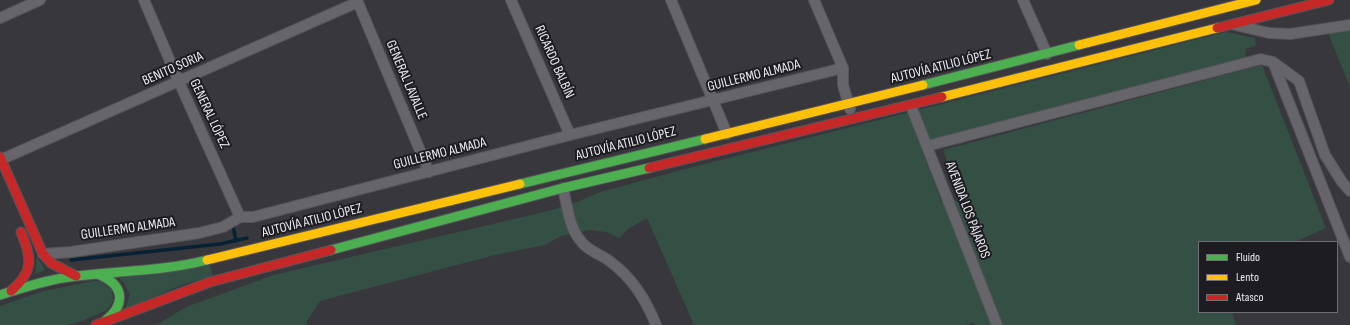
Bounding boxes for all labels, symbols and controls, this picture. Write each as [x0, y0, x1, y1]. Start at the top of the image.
street label: RICARDO BALBÍN [530, 23, 578, 101]
street label: GENERAL LAVALLE [382, 38, 430, 122]
street label: AUTOVÍA ATILIO LÓPEZ [889, 46, 993, 88]
street label: BENITO SORIA [140, 48, 206, 90]
street label: GUILLERMO ALMADA [706, 56, 802, 96]
street label: GENERAL LÓPEZ [186, 77, 232, 151]
street label: AUTOVÍA ATILIO LÓPEZ [574, 123, 678, 165]
street label: GUILLERMO ALMADA [392, 134, 488, 174]
street label: AVENIDA LOS PÁJAROS [941, 159, 993, 261]
street label: AUTOVÍA ATILIO LÓPEZ [260, 200, 364, 242]
street label: GUILLERMO ALMADA [80, 214, 176, 244]
legend [1198, 241, 1338, 313]
text: Fluido [1236, 250, 1260, 265]
text: Lento [1236, 270, 1259, 285]
text: Atasco [1236, 290, 1263, 305]

